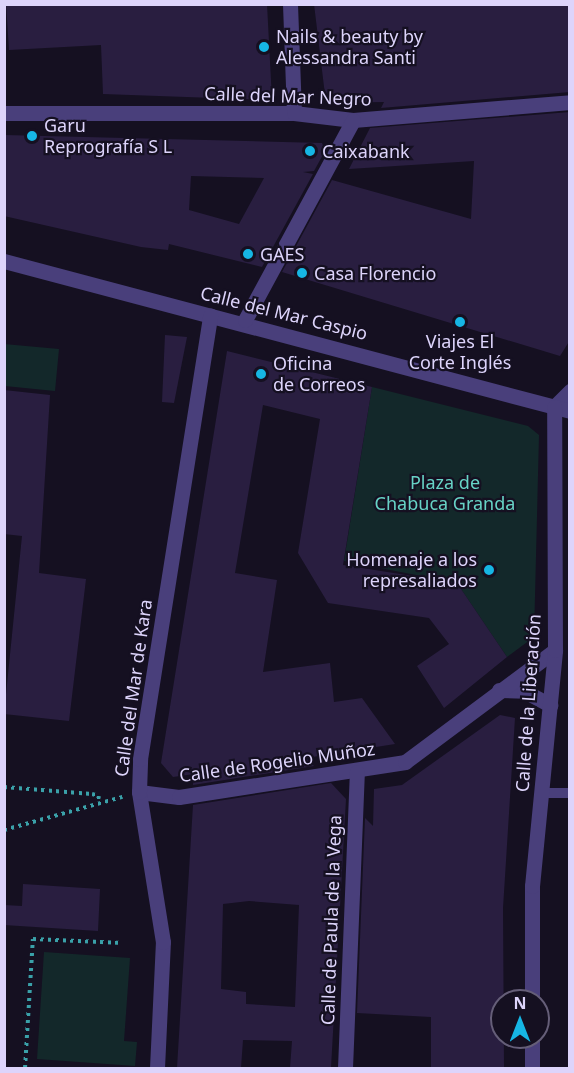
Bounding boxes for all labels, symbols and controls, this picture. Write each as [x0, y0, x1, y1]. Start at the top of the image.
place label: Nails & beauty by Alessandra Santi [276, 26, 423, 68]
marker: Nails & beauty by Alessandra Santi [257, 40, 271, 54]
street label: Calle del Mar Negro [204, 82, 372, 110]
place label: Garu Reprografía S L [44, 115, 172, 158]
marker: Garu Reprografía S L [25, 129, 39, 143]
place label: Caixabank [322, 140, 410, 162]
marker: Caixabank [303, 144, 317, 158]
place label: GAES [260, 243, 304, 265]
marker: GAES [241, 247, 255, 261]
place label: Casa Florencio [314, 262, 436, 284]
marker: Casa Florencio [295, 266, 309, 280]
street label: Calle del Mar Caspio [198, 282, 370, 344]
marker: Viajes El Corte Inglés [453, 315, 467, 329]
place label: Viajes El Corte Inglés [409, 331, 511, 374]
place label: Oficina de Correos [273, 353, 365, 395]
marker: Oficina de Correos [254, 367, 268, 381]
park label: Plaza de Chabuca Granda [375, 472, 515, 514]
place label: Homenaje a los represaliados [346, 549, 477, 592]
marker: Homenaje a los represaliados [482, 563, 496, 577]
street label: Calle del Mar de Kara [110, 598, 156, 778]
street label: Calle de la Liberación [511, 613, 545, 793]
street label: Calle de Rogelio Muñoz [178, 738, 376, 786]
street label: Calle de Paula de la Vega [317, 815, 345, 1025]
north arrow [490, 989, 550, 1049]
text: N [513, 992, 527, 1014]

